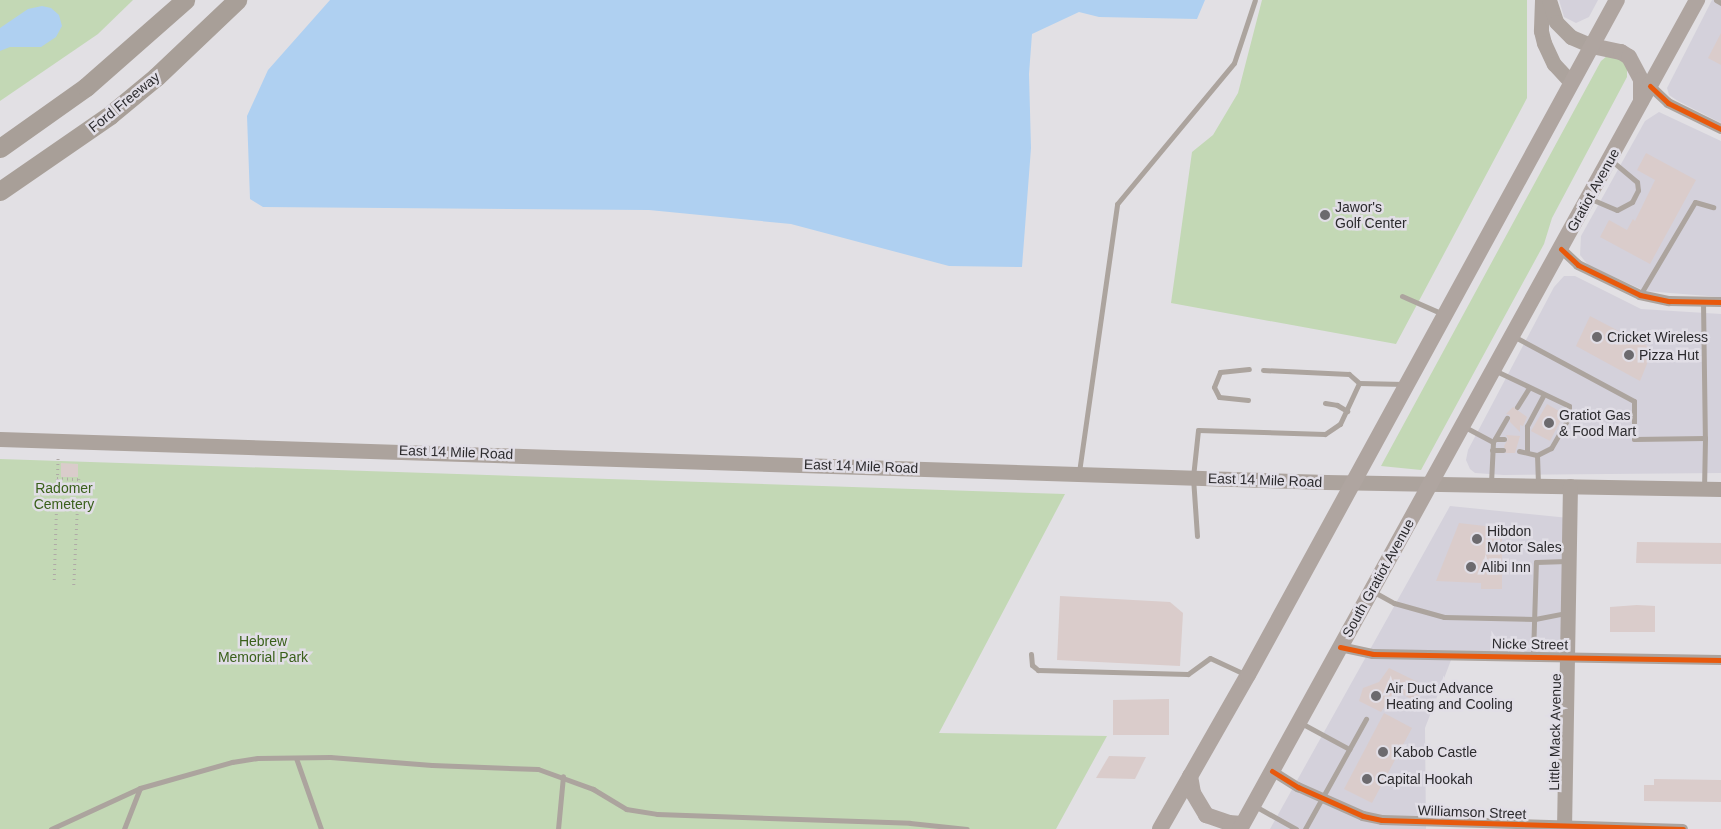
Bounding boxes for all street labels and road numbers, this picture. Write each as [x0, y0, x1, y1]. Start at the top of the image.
street label: Ford Freeway [85, 68, 163, 136]
street label: Gratiot Avenue [1563, 145, 1623, 235]
street label: East 14 Mile Road [399, 442, 513, 462]
street label: East 14 Mile Road [804, 456, 918, 476]
street label: East 14 Mile Road [1208, 470, 1322, 490]
street label: South Gratiot Avenue [1338, 515, 1418, 641]
street label: Nicke Street [1492, 635, 1568, 653]
street label: Little Mack Avenue [1546, 673, 1564, 791]
street label: Williamson Street [1417, 802, 1527, 822]

